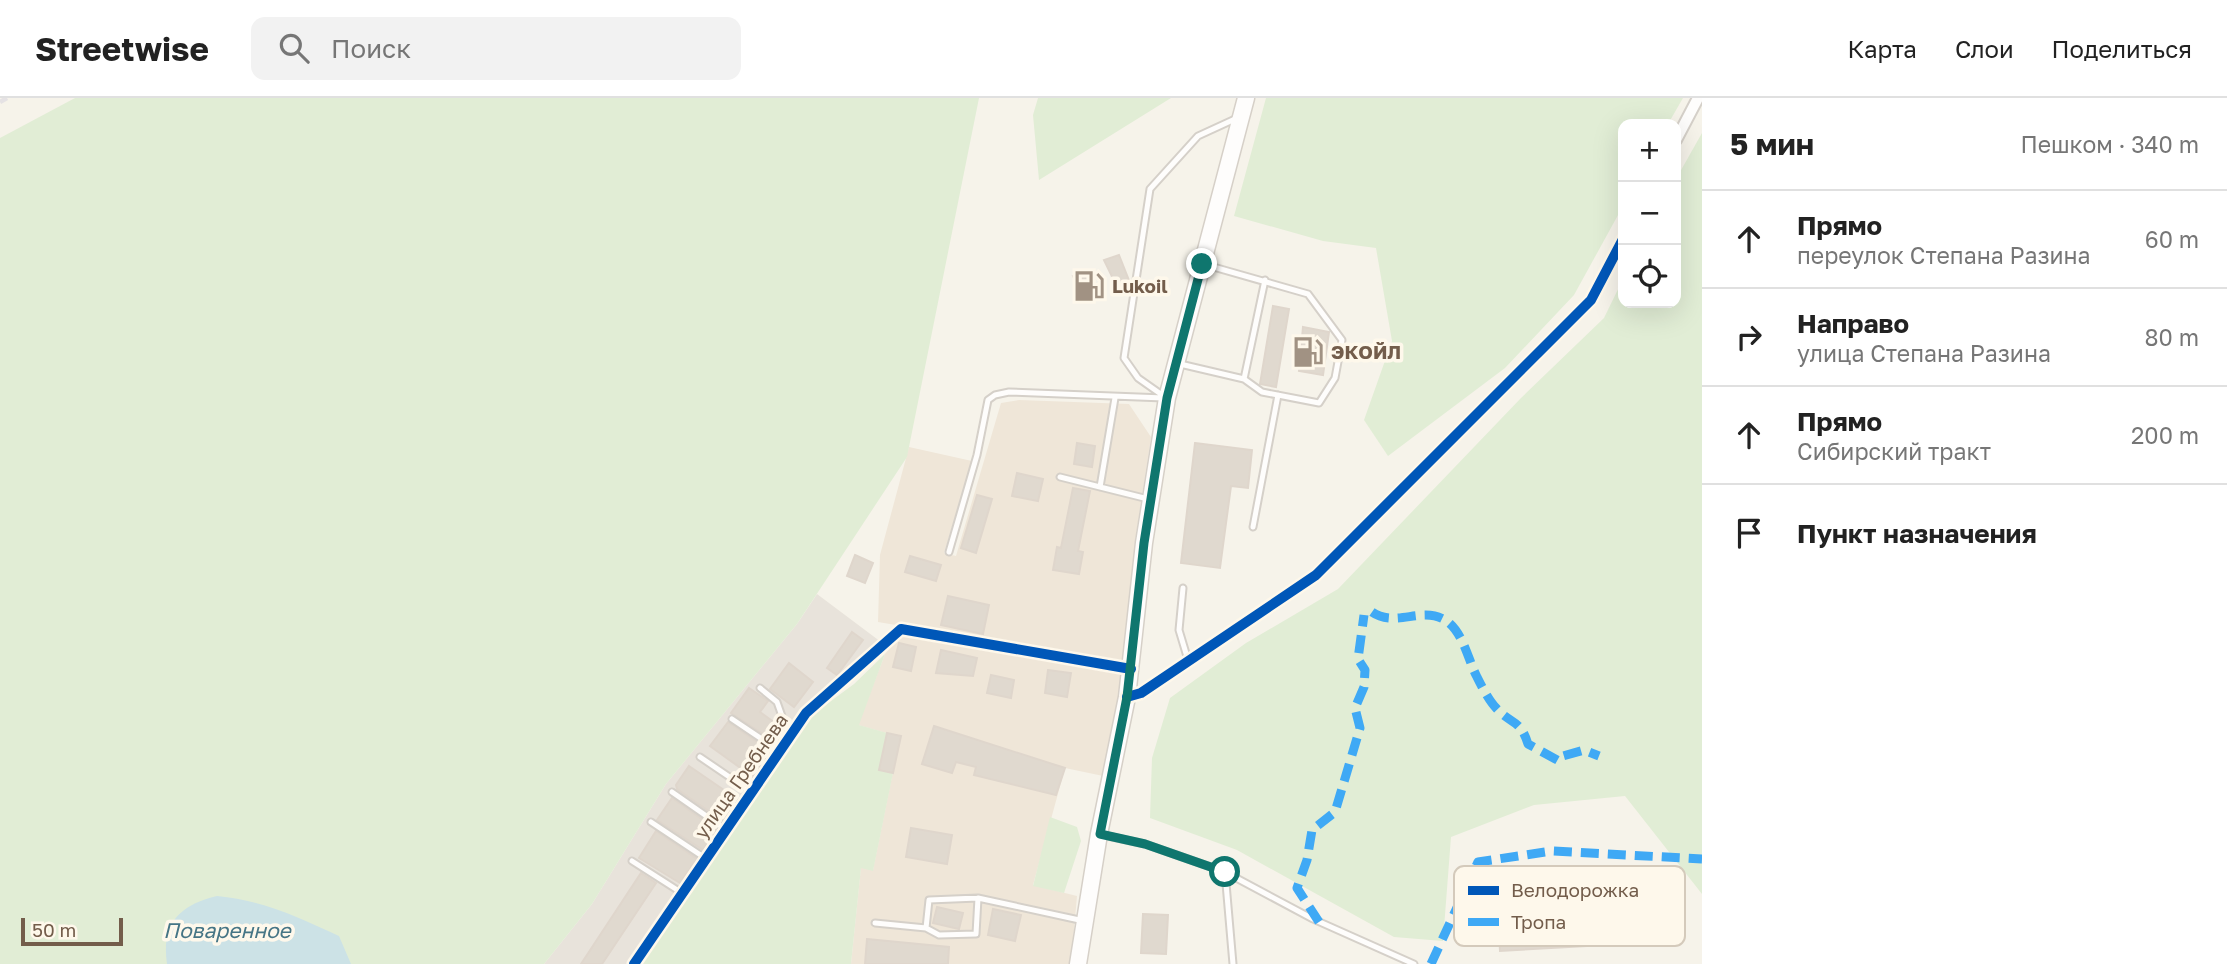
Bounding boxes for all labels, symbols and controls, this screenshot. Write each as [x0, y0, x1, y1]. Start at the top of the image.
search box [251, 17, 741, 80]
text: Streetwise [35, 29, 209, 68]
icon: search [275, 29, 313, 67]
text: Поиск [331, 33, 411, 64]
text: Карта [1847, 34, 1917, 63]
text: Слои [1955, 34, 2014, 63]
text: Поделиться [2052, 34, 2192, 63]
map controls [1618, 119, 1681, 308]
button: + [1618, 119, 1681, 182]
text: 5 мин [1730, 126, 1814, 162]
text: Пешком · 340 m [2020, 130, 2199, 158]
button: − [1618, 182, 1681, 245]
text: Прямо [1797, 210, 1882, 241]
icon: ahead [1730, 220, 1768, 258]
text: 60 m [2145, 225, 2199, 253]
text: переулок Степана Разина [1797, 241, 2091, 269]
button: locate [1618, 245, 1681, 308]
route end [1186, 248, 1217, 279]
fuel station icon: Lukoil [1072, 269, 1106, 303]
place label: Lukoil [1112, 274, 1168, 297]
text: Направо [1797, 308, 1909, 339]
icon: right [1730, 318, 1768, 356]
text: 80 m [2145, 323, 2199, 351]
fuel station icon: ЭКОЙЛ [1291, 335, 1325, 369]
text: улица Степана Разина [1797, 339, 2051, 367]
place label: ЭКОЙЛ [1331, 340, 1401, 363]
text: Прямо [1797, 406, 1882, 437]
icon: ahead [1730, 416, 1768, 454]
text: 200 m [2131, 421, 2199, 449]
text: Сибирский тракт [1797, 437, 1991, 465]
icon: arrive [1730, 514, 1768, 552]
text: Пункт назначения [1797, 518, 2037, 549]
street label: улица Гребнева [689, 709, 792, 843]
route start [1209, 856, 1240, 887]
legend [1454, 866, 1685, 946]
text: Велодорожка [1511, 878, 1639, 901]
text: Тропа [1511, 910, 1566, 933]
scale bar [21, 915, 122, 947]
water label: Поваренное [163, 917, 293, 943]
text: 50 m [32, 918, 76, 941]

